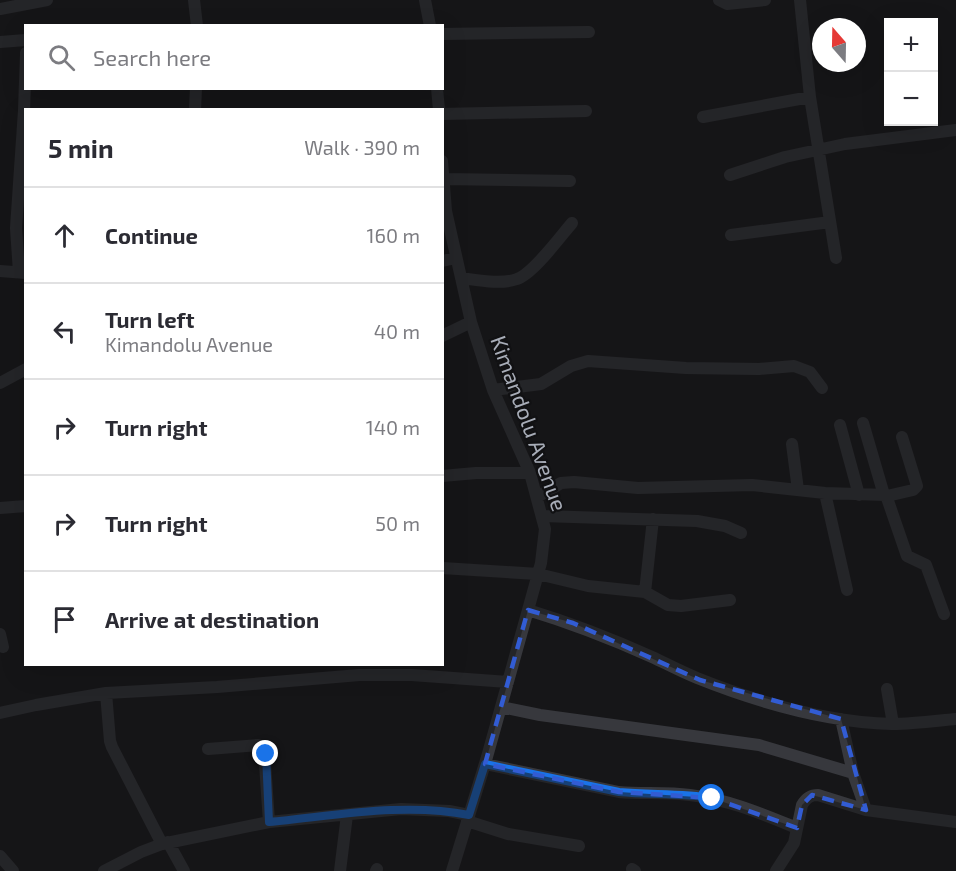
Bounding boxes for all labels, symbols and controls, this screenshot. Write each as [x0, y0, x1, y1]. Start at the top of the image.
north arrow [812, 18, 866, 72]
map controls [884, 18, 938, 126]
button: + [884, 18, 938, 72]
search box [24, 24, 444, 90]
icon: search [45, 41, 78, 74]
text: Search here [93, 44, 211, 70]
button: − [884, 72, 938, 126]
text: 5 min [48, 132, 114, 163]
text: Walk · 390 m [304, 135, 420, 159]
icon: ahead [48, 219, 81, 252]
text: Continue [105, 222, 198, 248]
text: 160 m [367, 223, 420, 247]
text: Turn left [105, 306, 194, 332]
icon: left [48, 315, 81, 348]
text: 40 m [374, 319, 420, 343]
text: Kimandolu Avenue [105, 332, 273, 356]
street label: Kimandolu Avenue [486, 332, 574, 514]
icon: right [48, 411, 81, 444]
text: Turn right [105, 414, 207, 440]
text: 140 m [366, 415, 420, 439]
icon: right [48, 507, 81, 540]
text: Turn right [105, 510, 207, 536]
text: 50 m [375, 511, 420, 535]
icon: arrive [48, 603, 81, 636]
text: Arrive at destination [105, 606, 319, 632]
route end [252, 740, 278, 766]
route start [698, 784, 724, 810]

